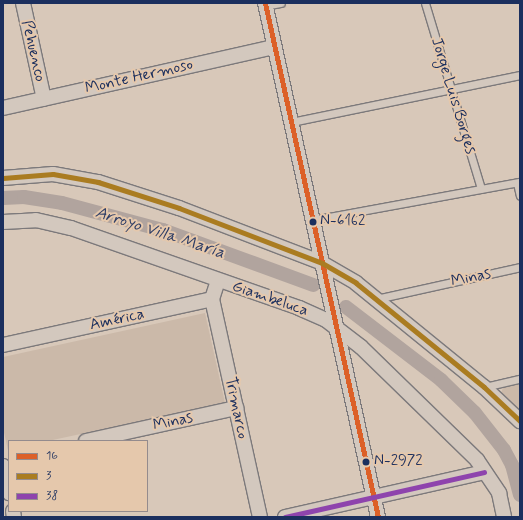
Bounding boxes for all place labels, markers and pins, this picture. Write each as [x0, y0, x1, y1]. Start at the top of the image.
place label: N-6162 [320, 213, 365, 231]
marker: N-6162 [308, 217, 318, 227]
place label: N-2972 [374, 453, 423, 471]
marker: N-2972 [361, 457, 371, 467]

